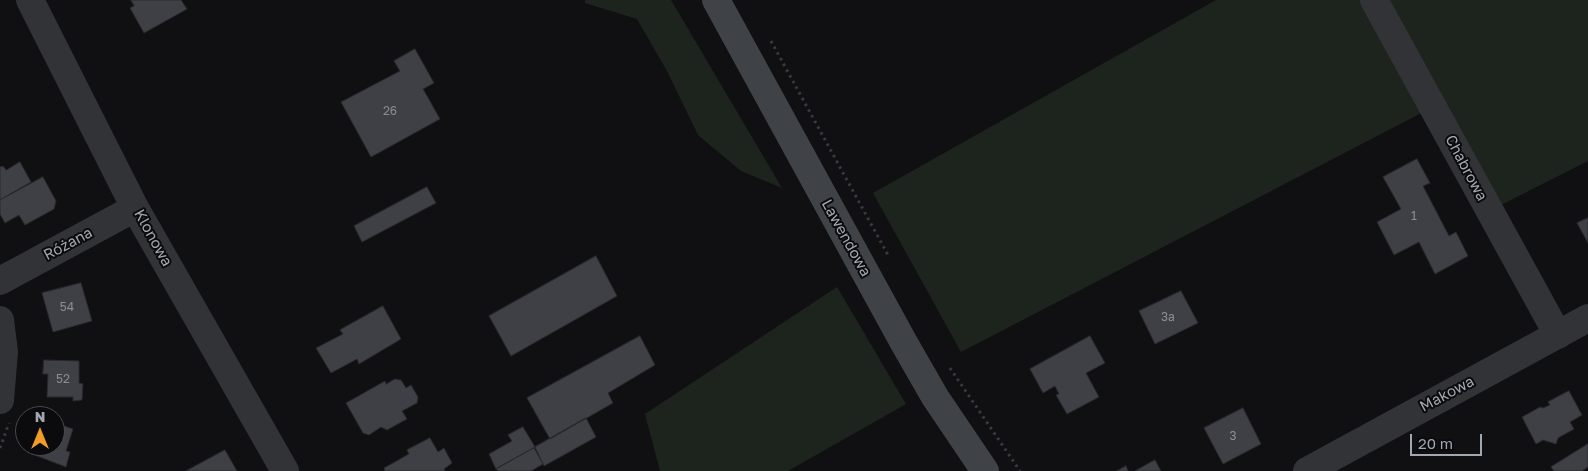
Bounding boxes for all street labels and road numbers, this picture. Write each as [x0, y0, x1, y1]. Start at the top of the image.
street label: Chabrowa [1441, 132, 1491, 204]
street label: Lawendowa [817, 196, 875, 280]
street label: Klonowa [130, 206, 176, 270]
street label: Różana [40, 224, 96, 264]
street label: Makowa [1417, 372, 1477, 416]

